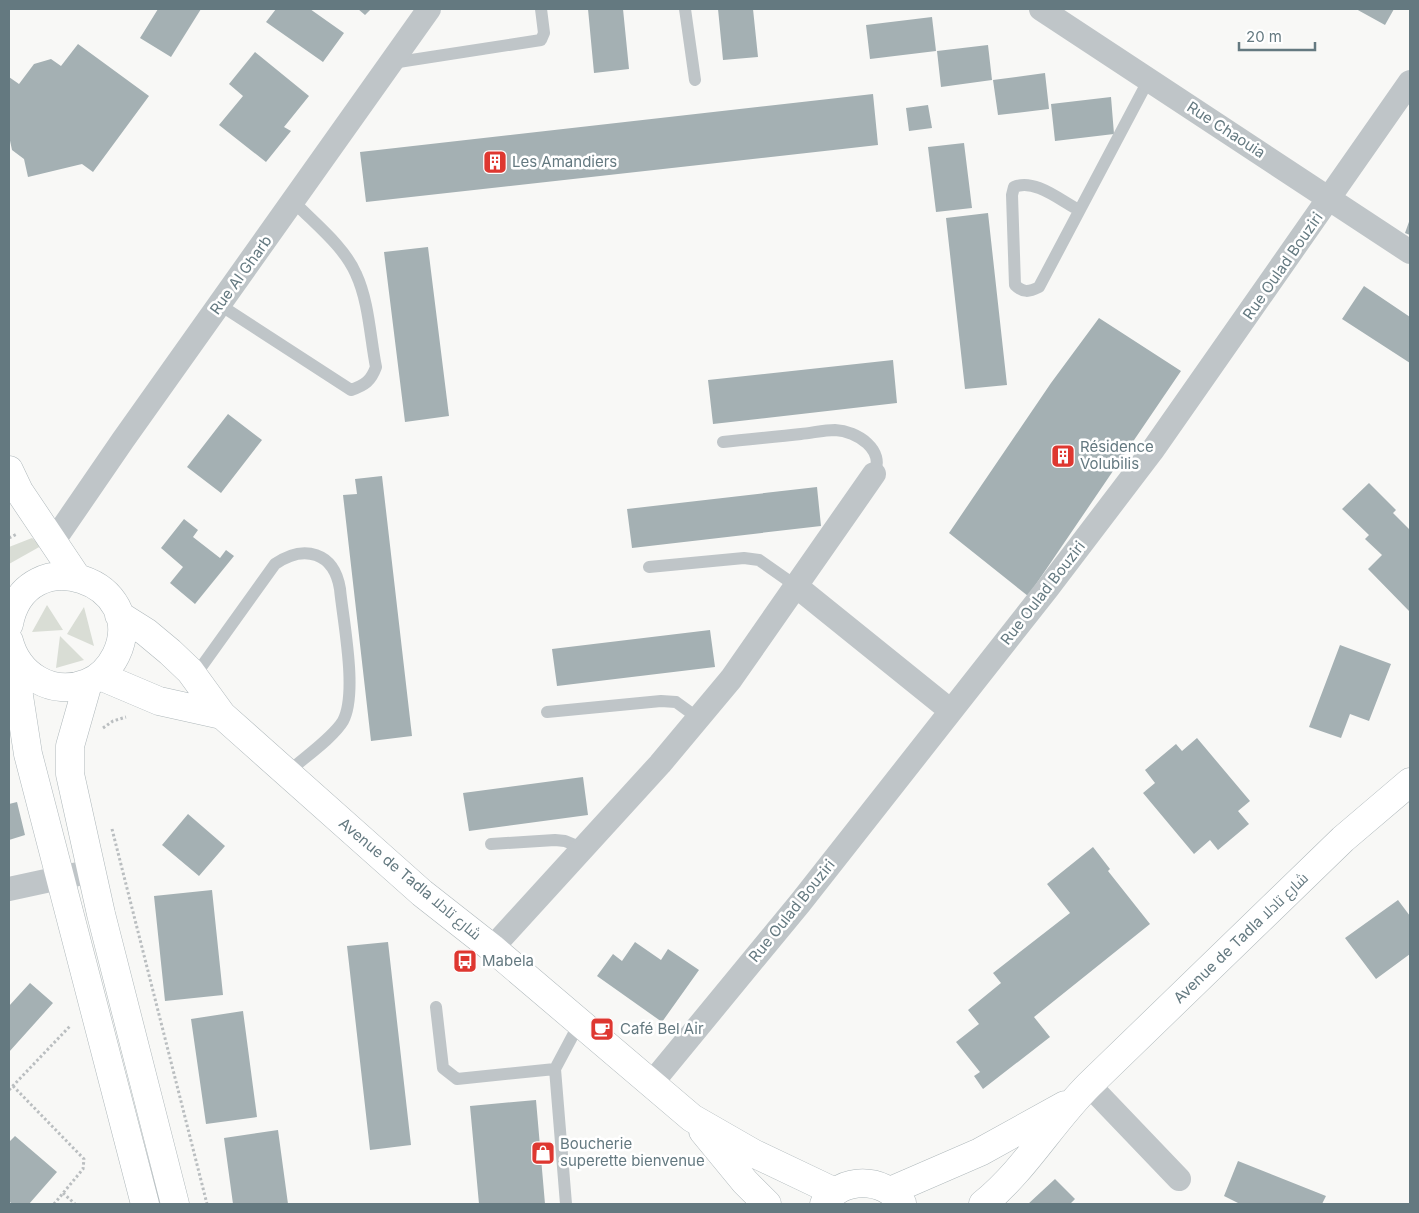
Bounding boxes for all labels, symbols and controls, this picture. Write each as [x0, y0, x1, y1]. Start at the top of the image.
scale bar [1239, 20, 1315, 52]
text: 20 m [1246, 27, 1282, 46]
street label: Rue Chaouia [1184, 97, 1269, 162]
building icon: Les Amandiers [482, 149, 508, 175]
place label: Les Amandiers [512, 152, 617, 171]
street label: Rue Oulad Bouziri [1239, 208, 1327, 323]
street label: Rue Al Gharb [206, 231, 276, 318]
place label: Résidence Volubilis [1080, 437, 1154, 473]
building icon: Résidence Volubilis [1050, 443, 1076, 469]
street label: Rue Oulad Bouziri [996, 537, 1089, 648]
street label: Avenue de Tadla شارع تادلا [334, 813, 485, 945]
street label: Rue Oulad Bouziri [744, 856, 839, 966]
street label: Avenue de Tadla شارع تادلا [1169, 868, 1313, 1008]
bus stop icon: Mabela [452, 948, 478, 974]
place label: Mabela [482, 951, 534, 970]
cafe icon: Café Bel Air [589, 1016, 615, 1042]
place label: Café Bel Air [620, 1019, 704, 1038]
place label: Boucherie superette bienvenue [560, 1134, 705, 1170]
shop icon: Boucherie superette bienvenue [530, 1140, 556, 1166]

